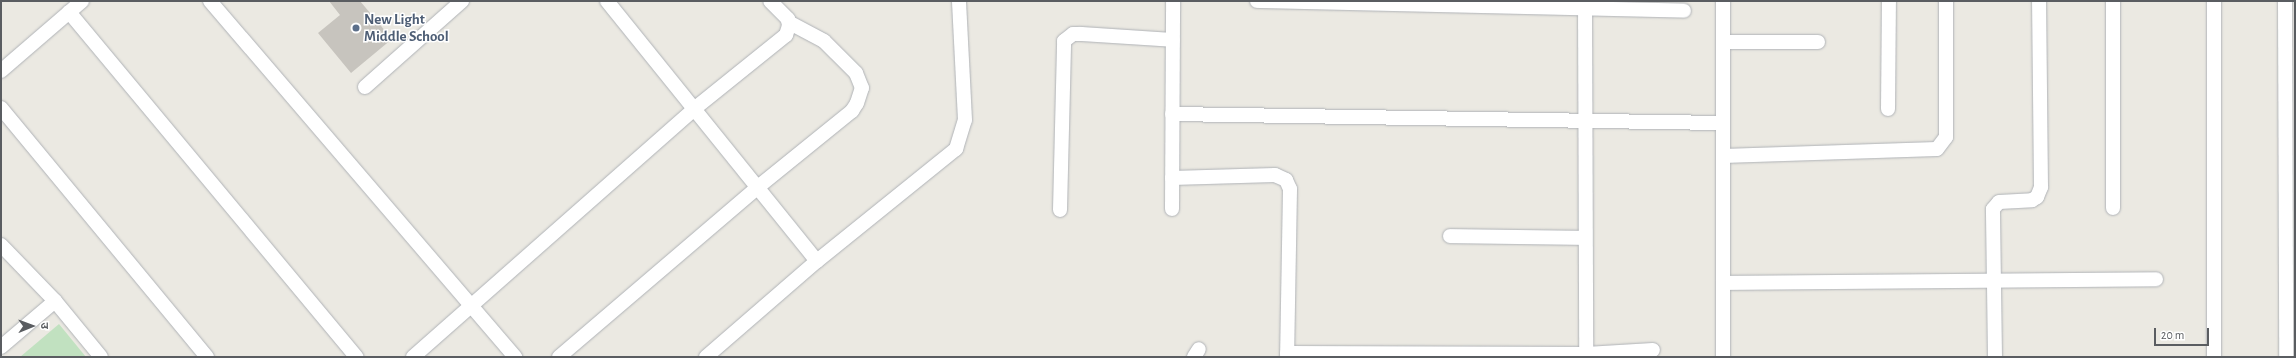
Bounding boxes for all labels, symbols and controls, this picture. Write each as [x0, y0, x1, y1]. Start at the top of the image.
place label: New Light Middle School [364, 10, 449, 45]
marker: New Light Middle School [351, 23, 361, 33]
north arrow [12, 306, 52, 346]
scale bar [2156, 320, 2211, 346]
text: उ [39, 322, 50, 329]
text: 20 m [2161, 329, 2184, 341]

